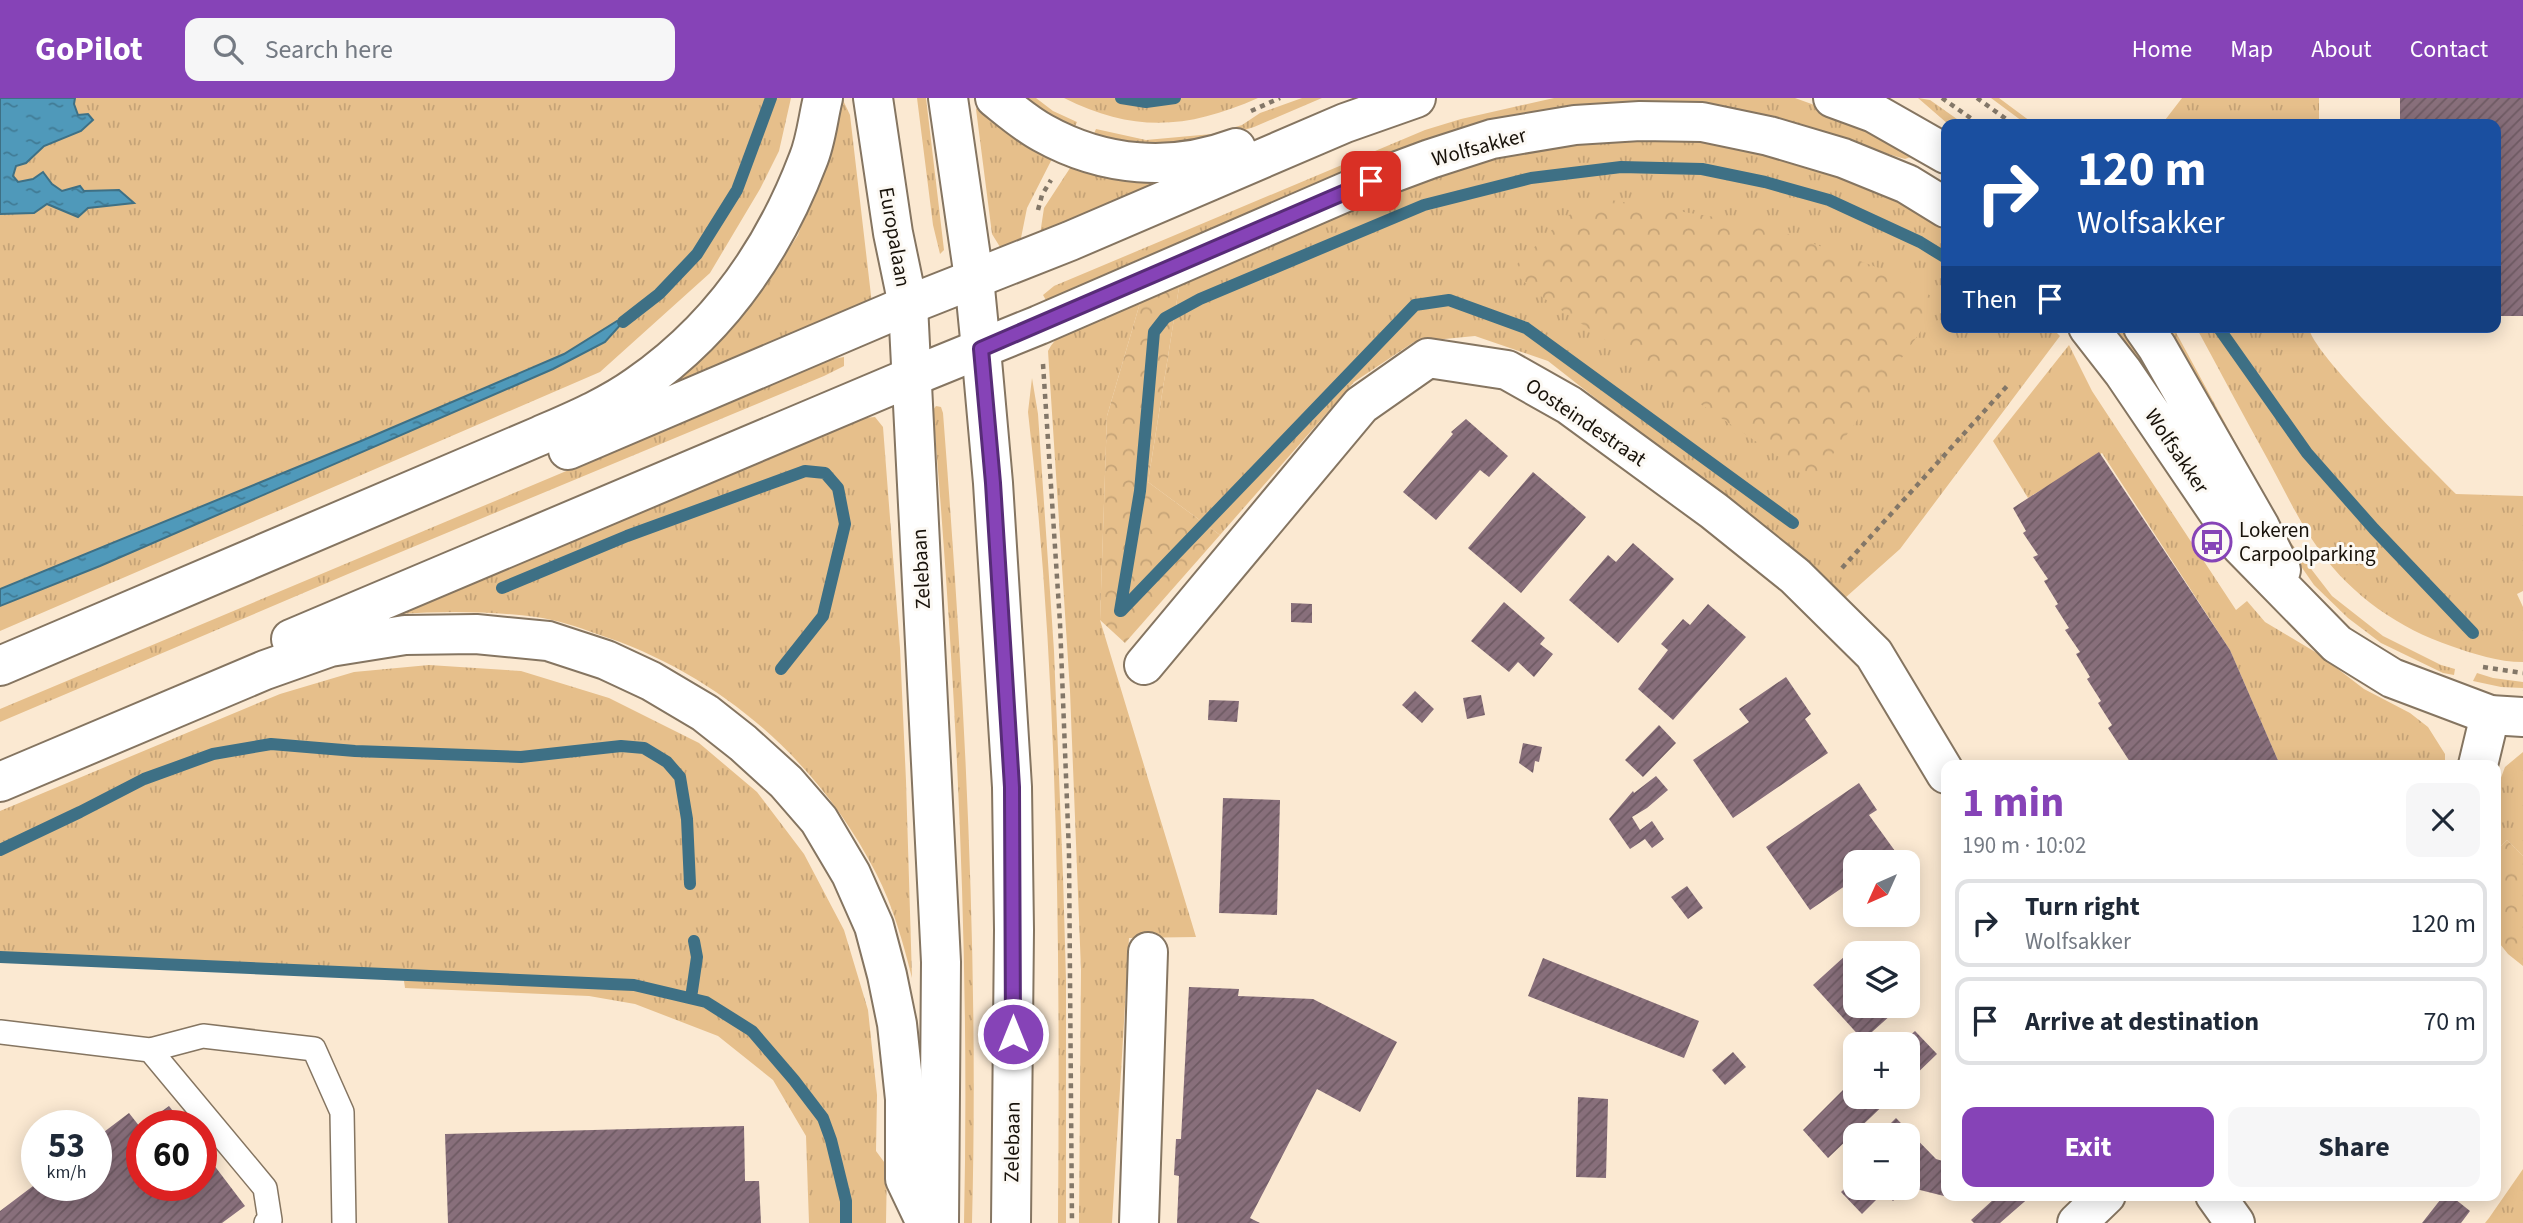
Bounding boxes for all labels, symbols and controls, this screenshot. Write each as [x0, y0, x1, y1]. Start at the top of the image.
search box [185, 18, 675, 81]
text: GoPilot [35, 26, 143, 73]
icon: search [209, 30, 247, 68]
text: Search here [265, 31, 393, 68]
text: Home [2132, 32, 2192, 67]
text: Map [2230, 32, 2273, 67]
text: About [2311, 32, 2372, 67]
text: Contact [2410, 32, 2488, 67]
street label: Wolfsakker [1428, 120, 1530, 174]
text: 120 m [2077, 135, 2206, 205]
icon: right [1962, 147, 2053, 238]
pin [1341, 151, 1401, 211]
icon: arrive [1352, 162, 1390, 200]
street label: Europalaan [871, 185, 919, 289]
text: Wolfsakker [2077, 200, 2225, 246]
icon: arrive [2031, 280, 2069, 318]
text: Then [1962, 281, 2017, 318]
street label: Oosteindestraat [1520, 370, 1652, 474]
street label: Wolfsakker [2138, 402, 2217, 500]
place label: Lokeren Carpoolparking [2239, 515, 2376, 569]
bus stop icon: Lokeren Carpoolparking [2191, 521, 2233, 563]
street label: Zelebaan [904, 528, 938, 610]
text: 1 min [1962, 773, 2064, 833]
button: close [2406, 783, 2480, 857]
text: 190 m · 10:02 [1962, 829, 2086, 862]
north arrow [1843, 850, 1920, 928]
map controls [1843, 850, 1920, 1200]
text: Turn right [2025, 888, 2140, 925]
icon: right [1966, 904, 2004, 942]
text: 120 m [2410, 905, 2476, 942]
text: Wolfsakker [2025, 925, 2131, 958]
button: layers [1843, 941, 1920, 1018]
position arrow [976, 997, 1050, 1071]
icon: arrive [1966, 1002, 2004, 1040]
text: Arrive at destination [2025, 1003, 2259, 1040]
text: 70 m [2423, 1003, 2476, 1040]
button: + [1843, 1032, 1920, 1109]
street label: Zelebaan [996, 1101, 1028, 1183]
button: Exit [1962, 1107, 2214, 1187]
button: Share [2228, 1107, 2480, 1187]
speed limit sign: 60 [126, 1110, 217, 1201]
text: 53 [48, 1121, 85, 1171]
button: − [1843, 1123, 1920, 1200]
text: km/h [47, 1160, 86, 1185]

